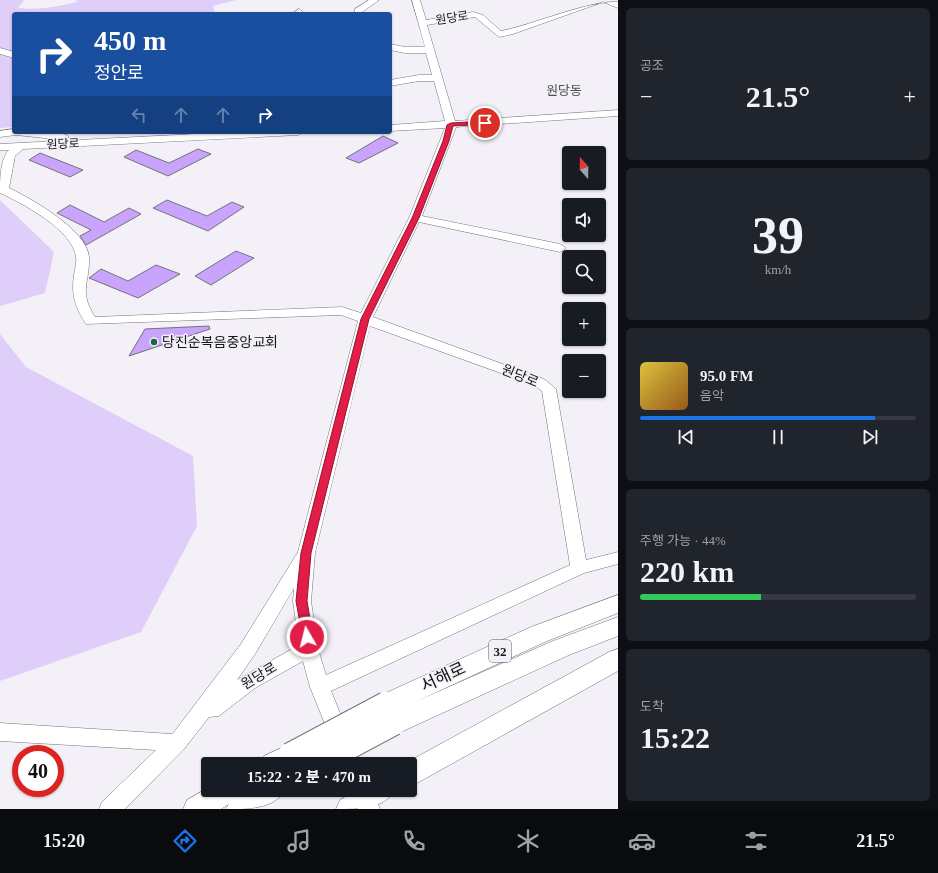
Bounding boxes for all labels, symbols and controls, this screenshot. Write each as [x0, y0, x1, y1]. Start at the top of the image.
street label: 원당로 [435, 8, 469, 28]
text: 450 m [94, 25, 166, 56]
icon: right [28, 28, 80, 80]
text: 공조 [640, 58, 664, 73]
text: 정안로 [94, 63, 144, 83]
text: 21.5° [746, 80, 810, 113]
district label: 원당동 [546, 83, 582, 98]
text: − [640, 84, 652, 109]
text: + [904, 84, 916, 109]
icon: left [128, 104, 150, 126]
icon: ahead [170, 104, 192, 126]
icon: ahead [212, 104, 234, 126]
icon: right [254, 104, 276, 126]
pin [468, 106, 502, 140]
icon: arrive [474, 112, 496, 134]
street label: 원당로 [46, 136, 80, 152]
north arrow [562, 146, 606, 190]
map controls [562, 146, 606, 398]
button: sound [562, 198, 606, 242]
text: 39 [752, 207, 804, 264]
button: search [562, 250, 606, 294]
text: km/h [765, 262, 791, 277]
button: + [562, 302, 606, 346]
place label: 당진순복음중앙교회 [162, 335, 278, 350]
marker: 당진순복음중앙교회 [149, 337, 159, 347]
button: − [562, 354, 606, 398]
street label: 원당로 [499, 362, 541, 390]
text: 95.0 FM [700, 368, 753, 384]
text: 음악 [700, 388, 724, 403]
icon: previous [675, 426, 697, 448]
icon: pause [767, 426, 789, 448]
icon: next [859, 426, 881, 448]
text: 주행 가능 · 44% [640, 533, 726, 548]
text: 220 km [640, 555, 734, 588]
position arrow [286, 616, 328, 658]
road number: 32 [489, 640, 511, 662]
street label: 서해로 [418, 658, 468, 696]
street label: 원당로 [239, 660, 280, 692]
text: 도착 [640, 699, 664, 714]
text: 15:22 [640, 721, 710, 754]
speed limit sign: 40 [12, 745, 64, 797]
text: 15:22 · 2 분 · 470 m [247, 769, 371, 785]
icon: directions [171, 827, 199, 855]
icon: music [285, 827, 313, 855]
icon: phone [400, 827, 428, 855]
icon: climate [514, 827, 542, 855]
icon: car [628, 827, 656, 855]
icon: filters [742, 827, 770, 855]
text: 15:20 [43, 831, 85, 851]
text: 21.5° [856, 831, 895, 851]

